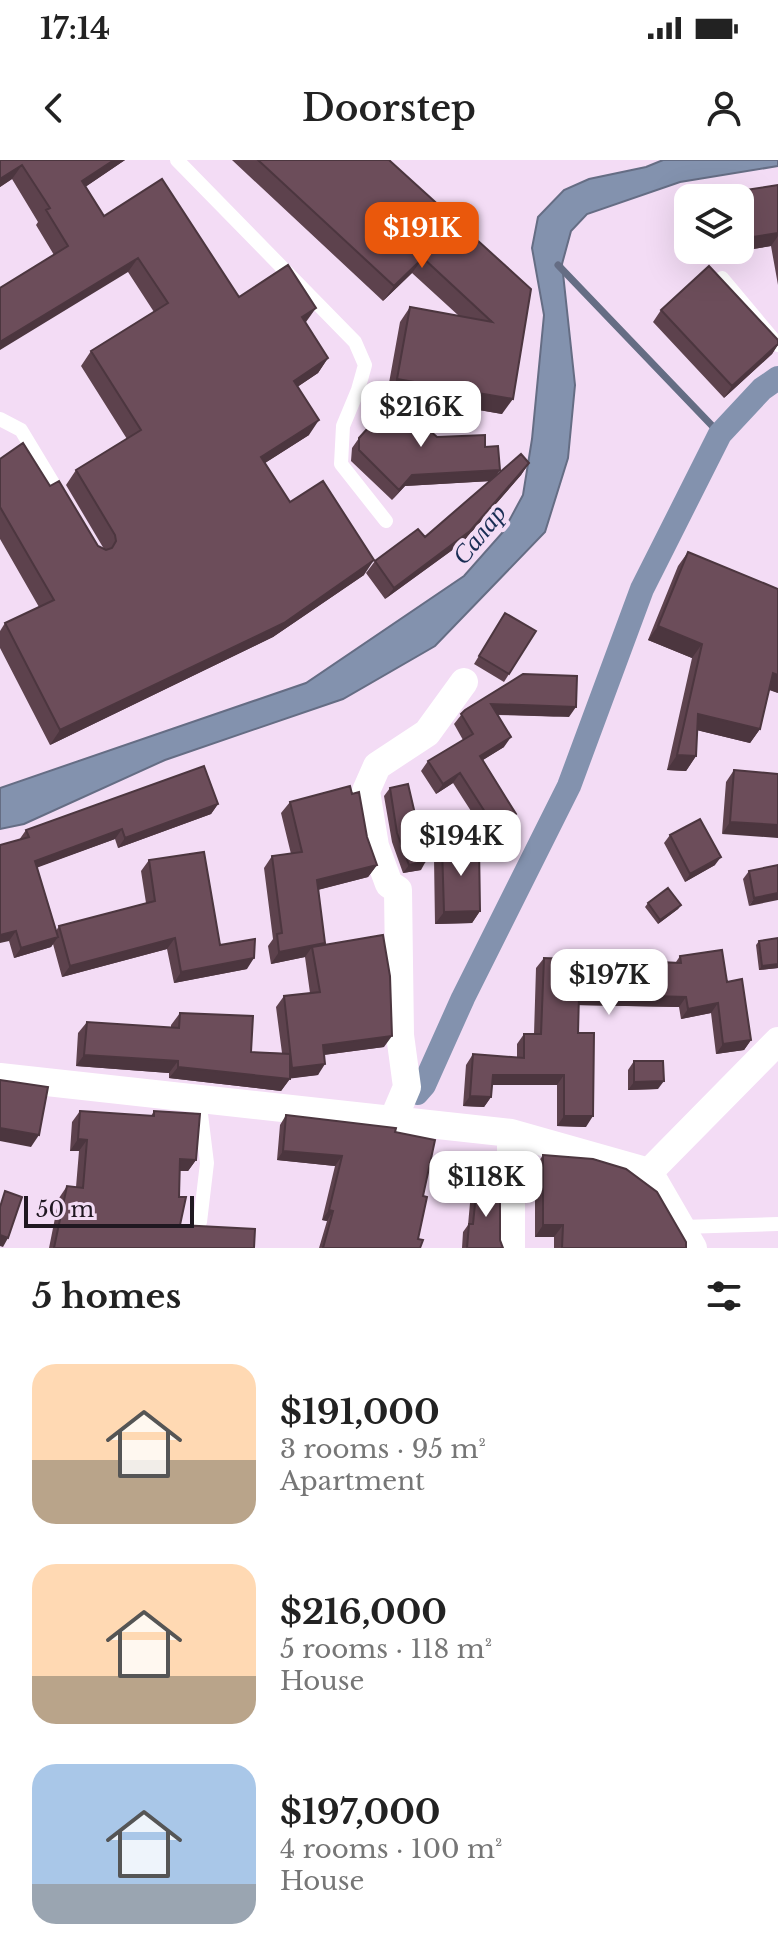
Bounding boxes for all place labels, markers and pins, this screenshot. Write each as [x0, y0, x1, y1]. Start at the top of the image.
pin: $191K [366, 202, 478, 270]
pin: $216K [365, 381, 477, 449]
pin: $194K [405, 810, 517, 878]
pin: $197K [553, 949, 665, 1017]
pin: $118K [430, 1151, 542, 1219]

